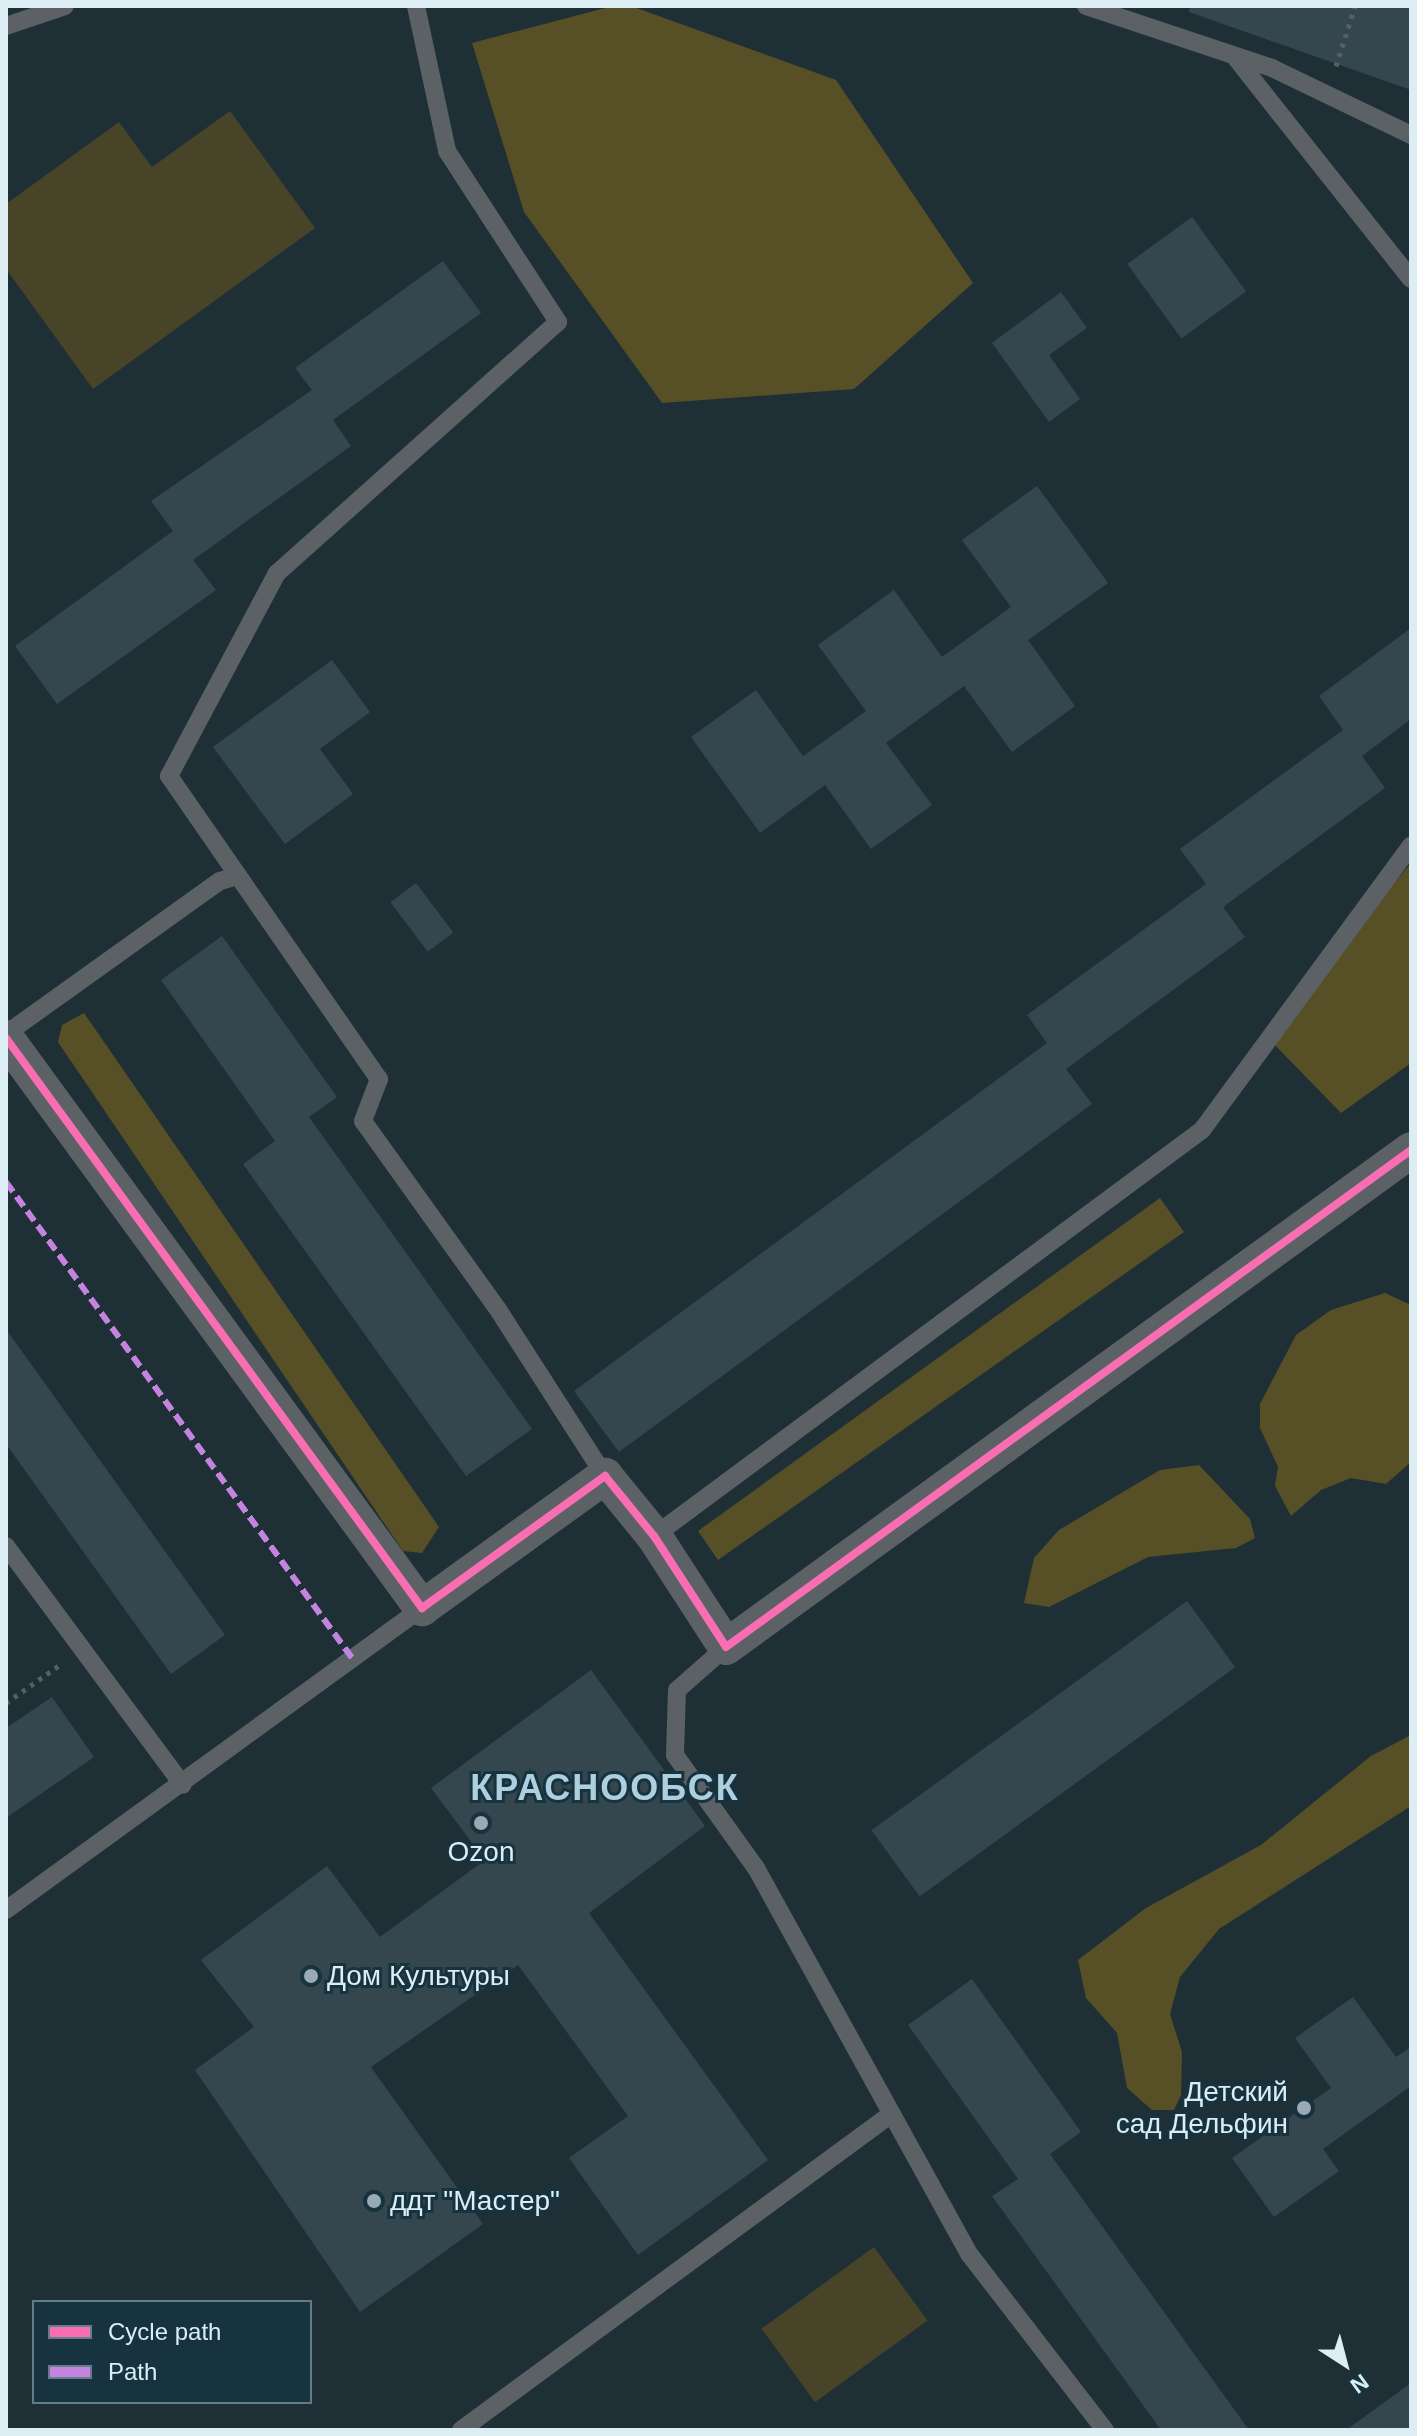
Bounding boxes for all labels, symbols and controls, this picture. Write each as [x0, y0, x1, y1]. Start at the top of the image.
district label: КРАСНООБСК [470, 1766, 740, 1810]
marker: Ozon [472, 1814, 490, 1832]
place label: Ozon [448, 1835, 514, 1869]
place label: Дом Культуры [327, 1959, 510, 1993]
marker: Дом Культуры [302, 1967, 320, 1985]
place label: Детский сад Дельфин [1116, 2075, 1288, 2141]
marker: Детский сад Дельфин [1295, 2099, 1313, 2117]
place label: ддт "Мастер" [390, 2184, 560, 2218]
marker: ддт "Мастер" [365, 2192, 383, 2210]
legend [32, 2300, 312, 2404]
text: Cycle path [108, 2318, 221, 2345]
north arrow [1305, 2324, 1385, 2404]
text: Path [108, 2358, 157, 2385]
text: N [1346, 2369, 1373, 2399]

